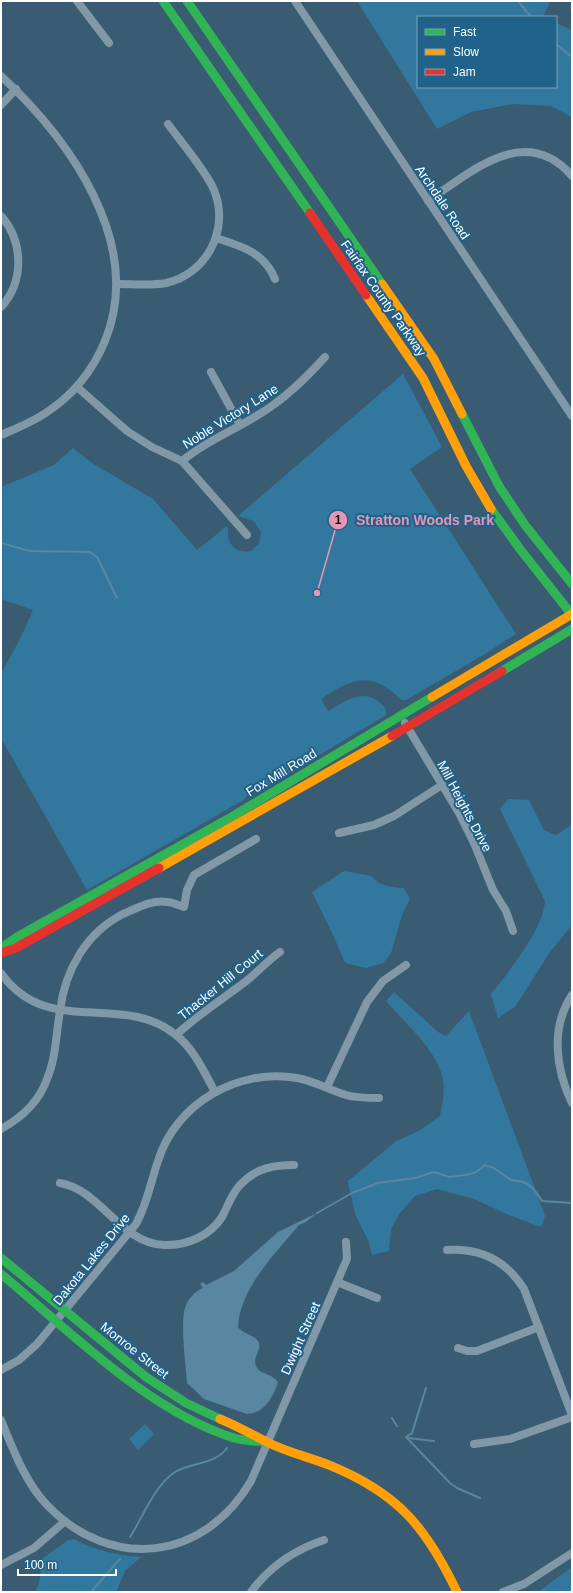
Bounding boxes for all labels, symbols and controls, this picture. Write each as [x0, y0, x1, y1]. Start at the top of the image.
legend [417, 16, 557, 88]
text: Fast [453, 25, 477, 39]
text: Slow [453, 45, 479, 59]
text: Jam [453, 65, 476, 79]
street label: Archdale Road [412, 162, 473, 242]
street label: Fairfax County Parkway [338, 237, 430, 360]
street label: Noble Victory Lane [180, 381, 281, 452]
callout: Stratton Woods Park [328, 507, 503, 533]
text: Stratton Woods Park [356, 512, 494, 528]
text: 1 [335, 513, 342, 527]
street label: Fox Mill Road [243, 746, 319, 799]
street label: Mill Heights Drive [434, 758, 495, 854]
street label: Thacker Hill Court [175, 946, 266, 1023]
street label: Dakota Lakes Drive [50, 1211, 133, 1308]
street label: Dwight Street [278, 1299, 323, 1377]
street label: Monroe Street [98, 1319, 172, 1382]
scale bar [18, 1551, 116, 1577]
text: 100 m [24, 1558, 57, 1572]

